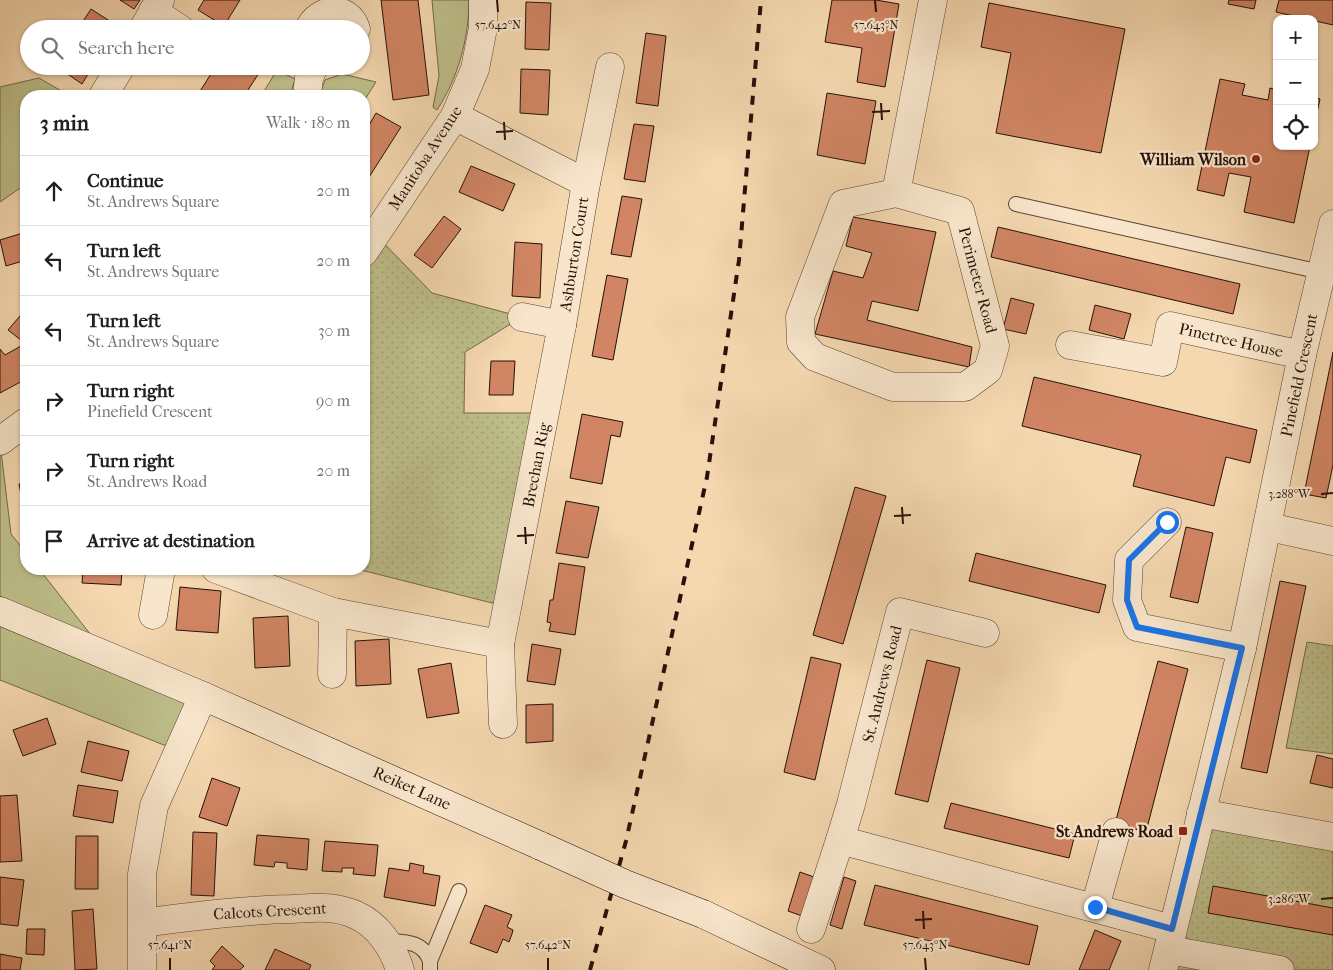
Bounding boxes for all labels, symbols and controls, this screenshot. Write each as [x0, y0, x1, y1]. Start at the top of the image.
map controls [1273, 15, 1318, 150]
button: + [1273, 15, 1318, 60]
text: 57.642°N [475, 18, 521, 32]
text: 57.643°N [853, 18, 899, 32]
search box [20, 20, 370, 75]
icon: search [38, 34, 66, 62]
text: Search here [78, 37, 174, 59]
button: − [1273, 60, 1318, 105]
street label: Manitoba Avenue [384, 102, 466, 214]
button: locate [1273, 105, 1318, 150]
text: 3 min [40, 111, 89, 135]
text: Walk · 180 m [266, 113, 350, 132]
place label: William Wilson [1139, 150, 1247, 169]
marker: William Wilson [1250, 153, 1262, 165]
text: Continue [87, 170, 163, 192]
icon: ahead [40, 177, 68, 205]
text: 20 m [316, 181, 350, 200]
text: St. Andrews Square [87, 192, 219, 211]
street label: Ashburton Court [555, 195, 593, 314]
street label: Perimeter Road [955, 225, 1001, 336]
text: Turn left [87, 240, 161, 262]
icon: left [40, 247, 68, 275]
text: 20 m [316, 251, 350, 270]
text: St. Andrews Square [87, 262, 219, 281]
text: Turn left [87, 310, 161, 332]
street label: Pinefield Crescent [1277, 311, 1321, 439]
icon: left [40, 317, 68, 345]
street label: Pinetree House [1177, 319, 1285, 361]
text: 30 m [318, 321, 350, 340]
text: St. Andrews Square [87, 332, 219, 351]
text: Turn right [87, 380, 174, 402]
icon: right [40, 387, 68, 415]
text: 90 m [316, 391, 350, 410]
text: Pinefield Crescent [87, 402, 213, 421]
street label: Brechan Rig [518, 421, 554, 509]
text: Turn right [87, 450, 174, 472]
icon: right [40, 457, 68, 485]
text: 20 m [316, 461, 350, 480]
text: St. Andrews Road [87, 472, 207, 491]
text: 3.288°W [1268, 487, 1311, 501]
route start [1156, 511, 1179, 534]
icon: arrive [40, 527, 68, 555]
text: Arrive at destination [87, 530, 255, 552]
street label: St. Andrews Road [858, 623, 906, 745]
street label: Reiket Lane [370, 762, 454, 814]
place label: St Andrews Road [1056, 822, 1174, 841]
marker: St Andrews Road [1177, 825, 1189, 837]
text: 3.286°W [1268, 892, 1311, 906]
route end [1084, 896, 1107, 919]
street label: Calcots Crescent [213, 899, 328, 923]
text: 57.641°N [148, 938, 192, 952]
text: 57.642°N [525, 938, 571, 952]
text: 57.643°N [902, 938, 948, 952]

